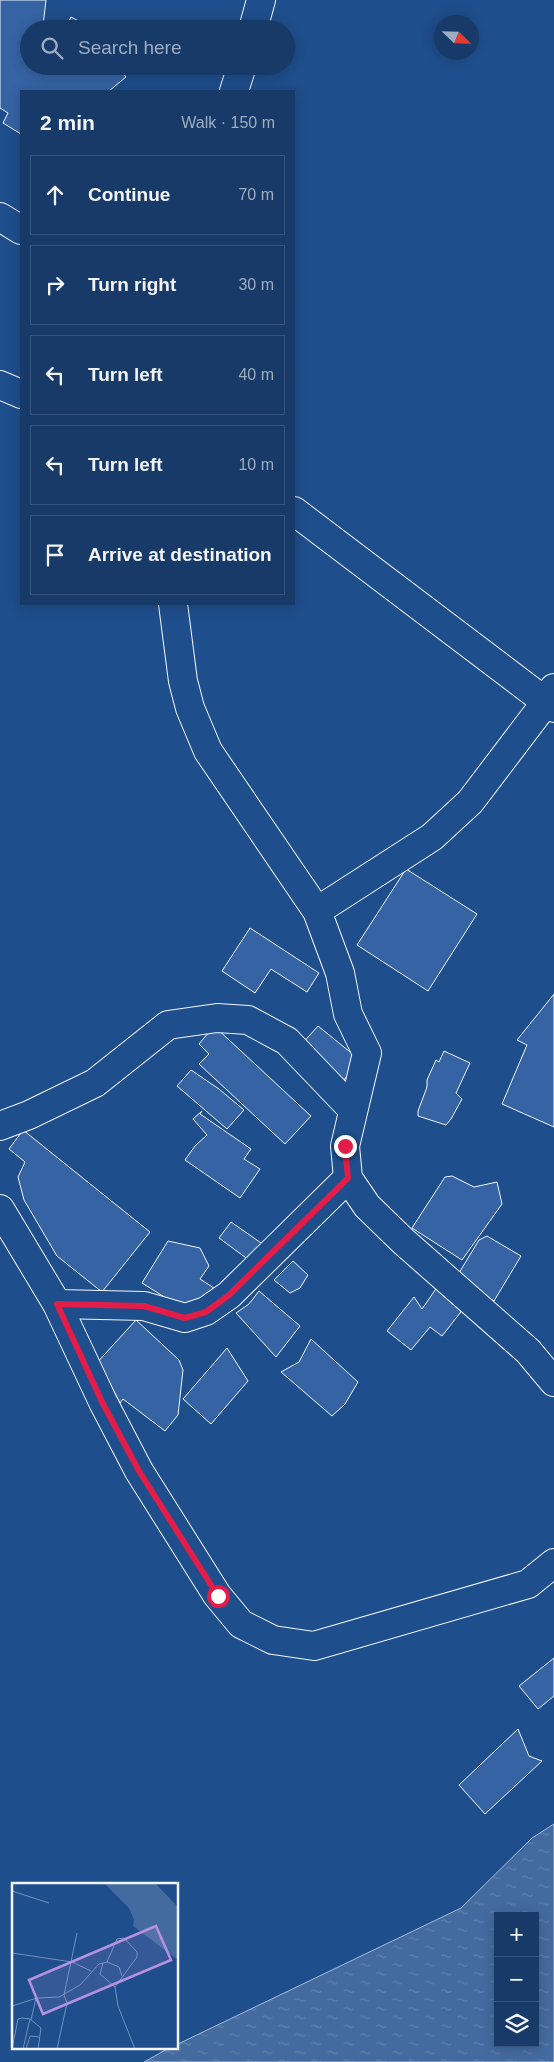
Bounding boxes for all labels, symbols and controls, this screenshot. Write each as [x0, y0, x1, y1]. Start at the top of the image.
north arrow [434, 15, 479, 60]
search box [20, 20, 295, 75]
icon: search [38, 34, 66, 62]
text: Search here [78, 37, 182, 58]
text: 2 min [40, 111, 95, 134]
text: Walk · 150 m [181, 114, 275, 131]
icon: ahead [41, 181, 69, 209]
text: Continue [88, 184, 170, 205]
text: 70 m [238, 186, 274, 203]
icon: right [41, 271, 69, 299]
text: Turn right [88, 274, 176, 295]
text: 30 m [238, 276, 274, 293]
icon: left [41, 361, 69, 389]
text: Turn left [88, 364, 163, 385]
text: 40 m [238, 366, 274, 383]
icon: left [41, 451, 69, 479]
text: Turn left [88, 454, 163, 475]
text: 10 m [238, 456, 274, 473]
icon: arrive [41, 541, 69, 569]
text: Arrive at destination [88, 544, 272, 565]
route end [334, 1135, 357, 1158]
route start [207, 1585, 230, 1608]
inset map [12, 1883, 179, 2050]
map controls [494, 1912, 539, 2047]
button: + [494, 1912, 539, 1957]
button: − [494, 1957, 539, 2002]
button: layers [494, 2002, 539, 2047]

